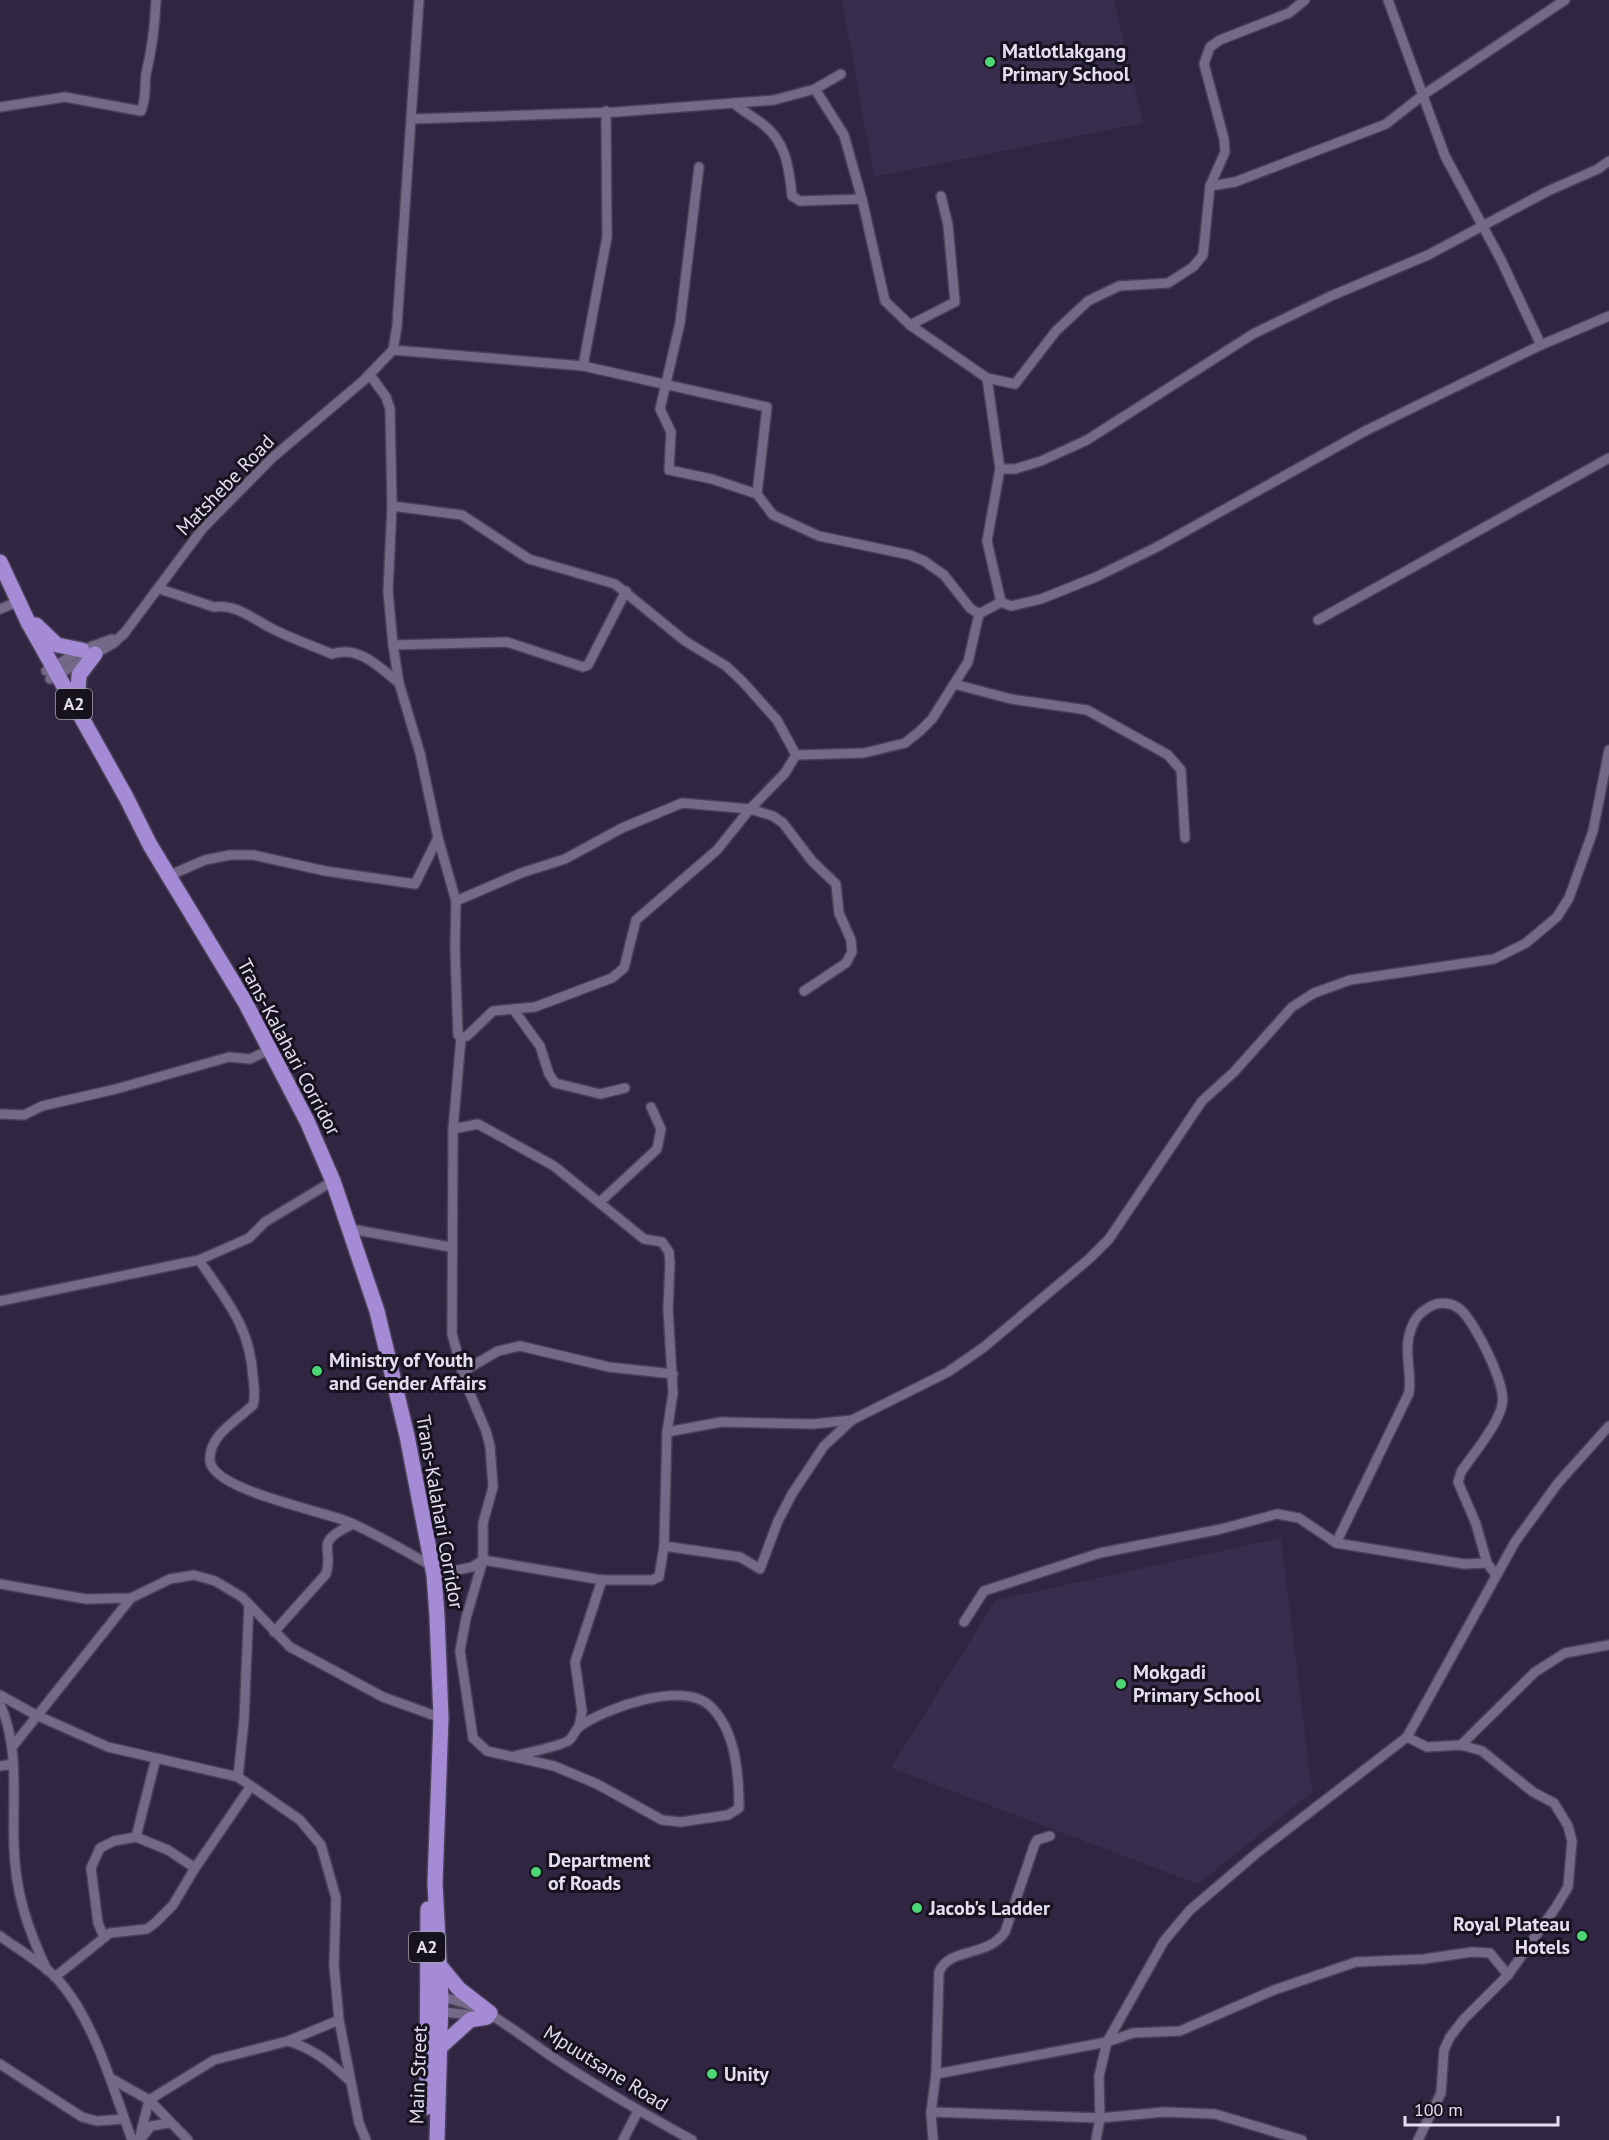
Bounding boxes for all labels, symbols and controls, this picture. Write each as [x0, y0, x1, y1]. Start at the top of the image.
place label: Matlotlakgang Primary School [1002, 38, 1130, 87]
marker: Matlotlakgang Primary School [983, 55, 997, 69]
street label: Matshebe Road [170, 429, 280, 541]
road number: A2 [56, 689, 92, 719]
street label: Trans-Kalahari Corridor [231, 954, 347, 1140]
place label: Ministry of Youth and Gender Affairs [329, 1347, 487, 1396]
marker: Ministry of Youth and Gender Affairs [310, 1364, 324, 1378]
street label: Trans-Kalahari Corridor [410, 1413, 470, 1611]
place label: Mokgadi Primary School [1133, 1659, 1261, 1708]
marker: Mokgadi Primary School [1114, 1677, 1128, 1691]
place label: Department of Roads [548, 1847, 651, 1896]
marker: Department of Roads [529, 1865, 543, 1879]
place label: Jacob's Ladder [928, 1895, 1050, 1921]
marker: Jacob's Ladder [910, 1901, 924, 1915]
place label: Royal Plateau Hotels [1453, 1911, 1570, 1960]
marker: Royal Plateau Hotels [1575, 1929, 1589, 1943]
road number: A2 [409, 1932, 445, 1962]
street label: Mpuutsane Road [539, 2019, 673, 2117]
street label: Main Street [403, 2025, 433, 2125]
place label: Unity [724, 2061, 769, 2087]
marker: Unity [705, 2067, 719, 2081]
scale bar [1405, 2089, 1558, 2127]
text: 100 m [1414, 2098, 1463, 2121]

